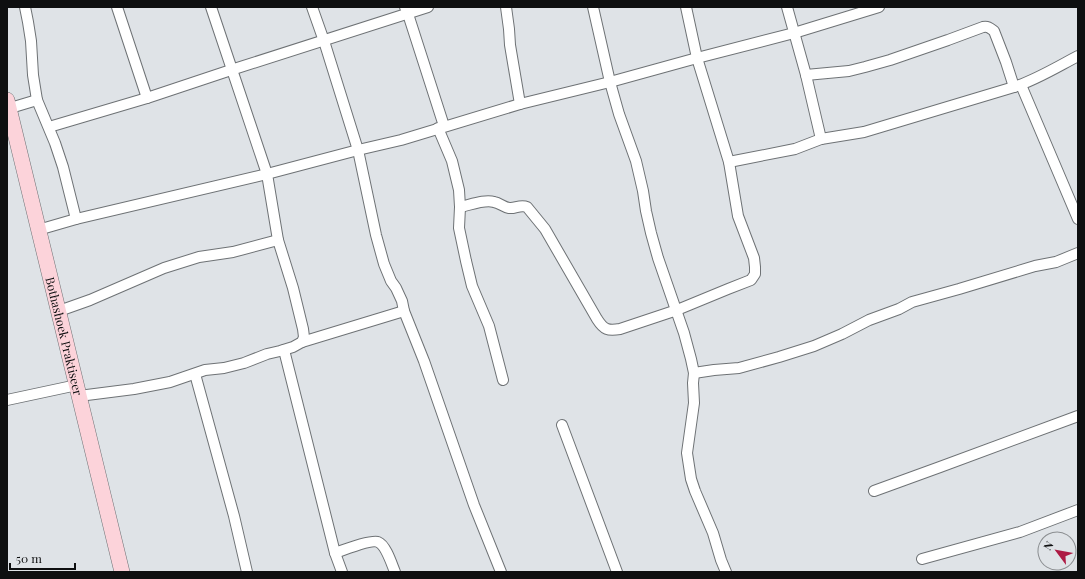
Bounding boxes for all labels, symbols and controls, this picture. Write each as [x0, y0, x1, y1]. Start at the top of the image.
street label: Bothashoek Praktiseer [42, 275, 87, 398]
north arrow [1037, 531, 1077, 571]
text: N [1040, 538, 1057, 553]
scale bar [10, 545, 75, 571]
text: 50 m [16, 550, 42, 566]

